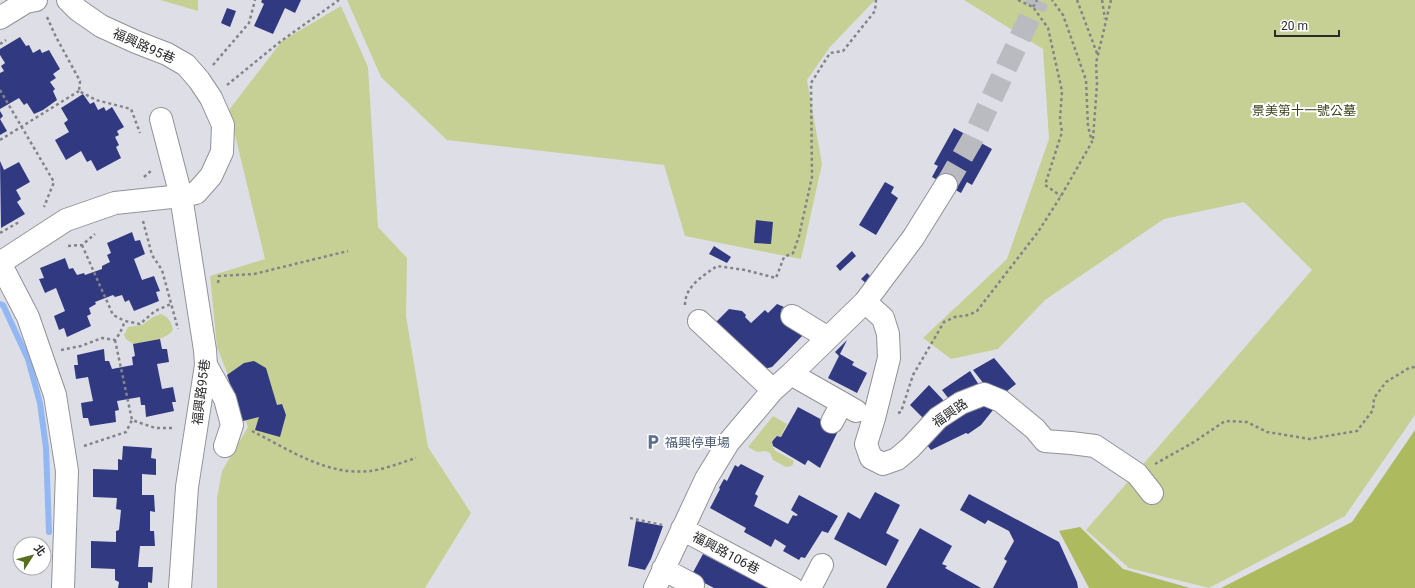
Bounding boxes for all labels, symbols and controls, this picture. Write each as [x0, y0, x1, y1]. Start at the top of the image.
scale bar [1275, 12, 1339, 38]
text: 20 m [1281, 19, 1308, 33]
street label: 福興路95巷 [111, 26, 177, 66]
park label: 景美第十一號公墓 [1252, 103, 1356, 118]
street label: 福興路95巷 [189, 358, 213, 426]
street label: 福興路 [930, 396, 970, 430]
parking icon: 福興停車場 [644, 433, 662, 451]
place label: 福興停車場 [665, 435, 730, 450]
street label: 福興路106巷 [690, 529, 762, 577]
north arrow [12, 536, 52, 576]
text: 北 [31, 542, 48, 559]

